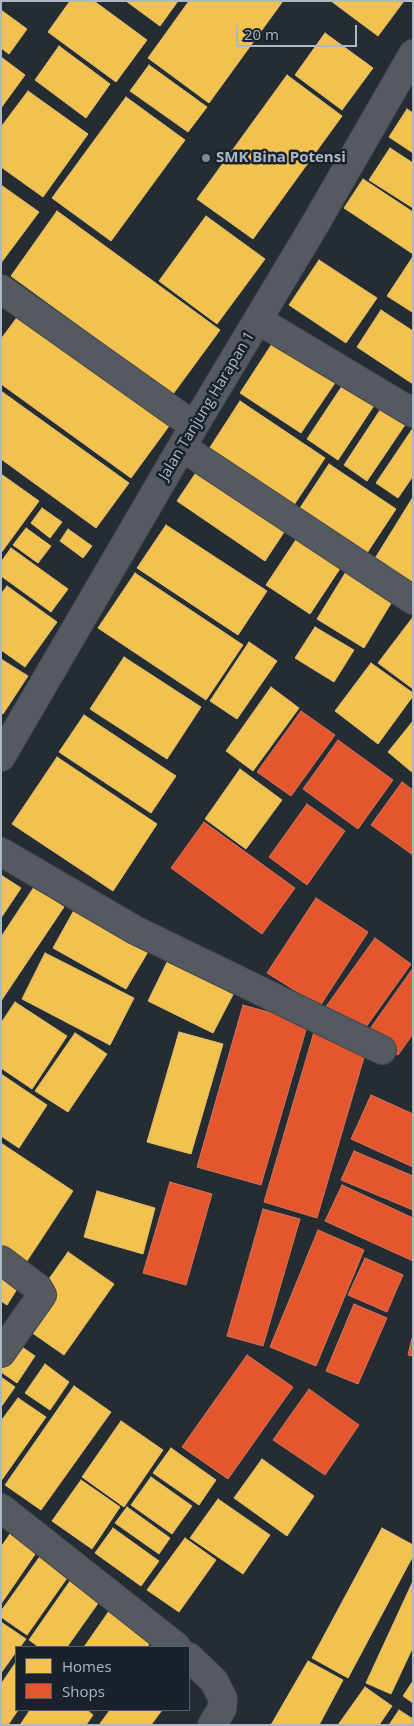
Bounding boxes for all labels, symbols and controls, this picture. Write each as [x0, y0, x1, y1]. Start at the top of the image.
scale bar [239, 15, 360, 47]
text: 20 m [244, 24, 279, 44]
place label: SMK Bina Potensi [216, 149, 346, 167]
marker: SMK Bina Potensi [200, 152, 212, 164]
street label: Jalan Tanjung Harapan 1 [155, 328, 259, 484]
legend [15, 1646, 190, 1711]
text: Homes [62, 1656, 112, 1676]
text: Shops [62, 1681, 105, 1701]

